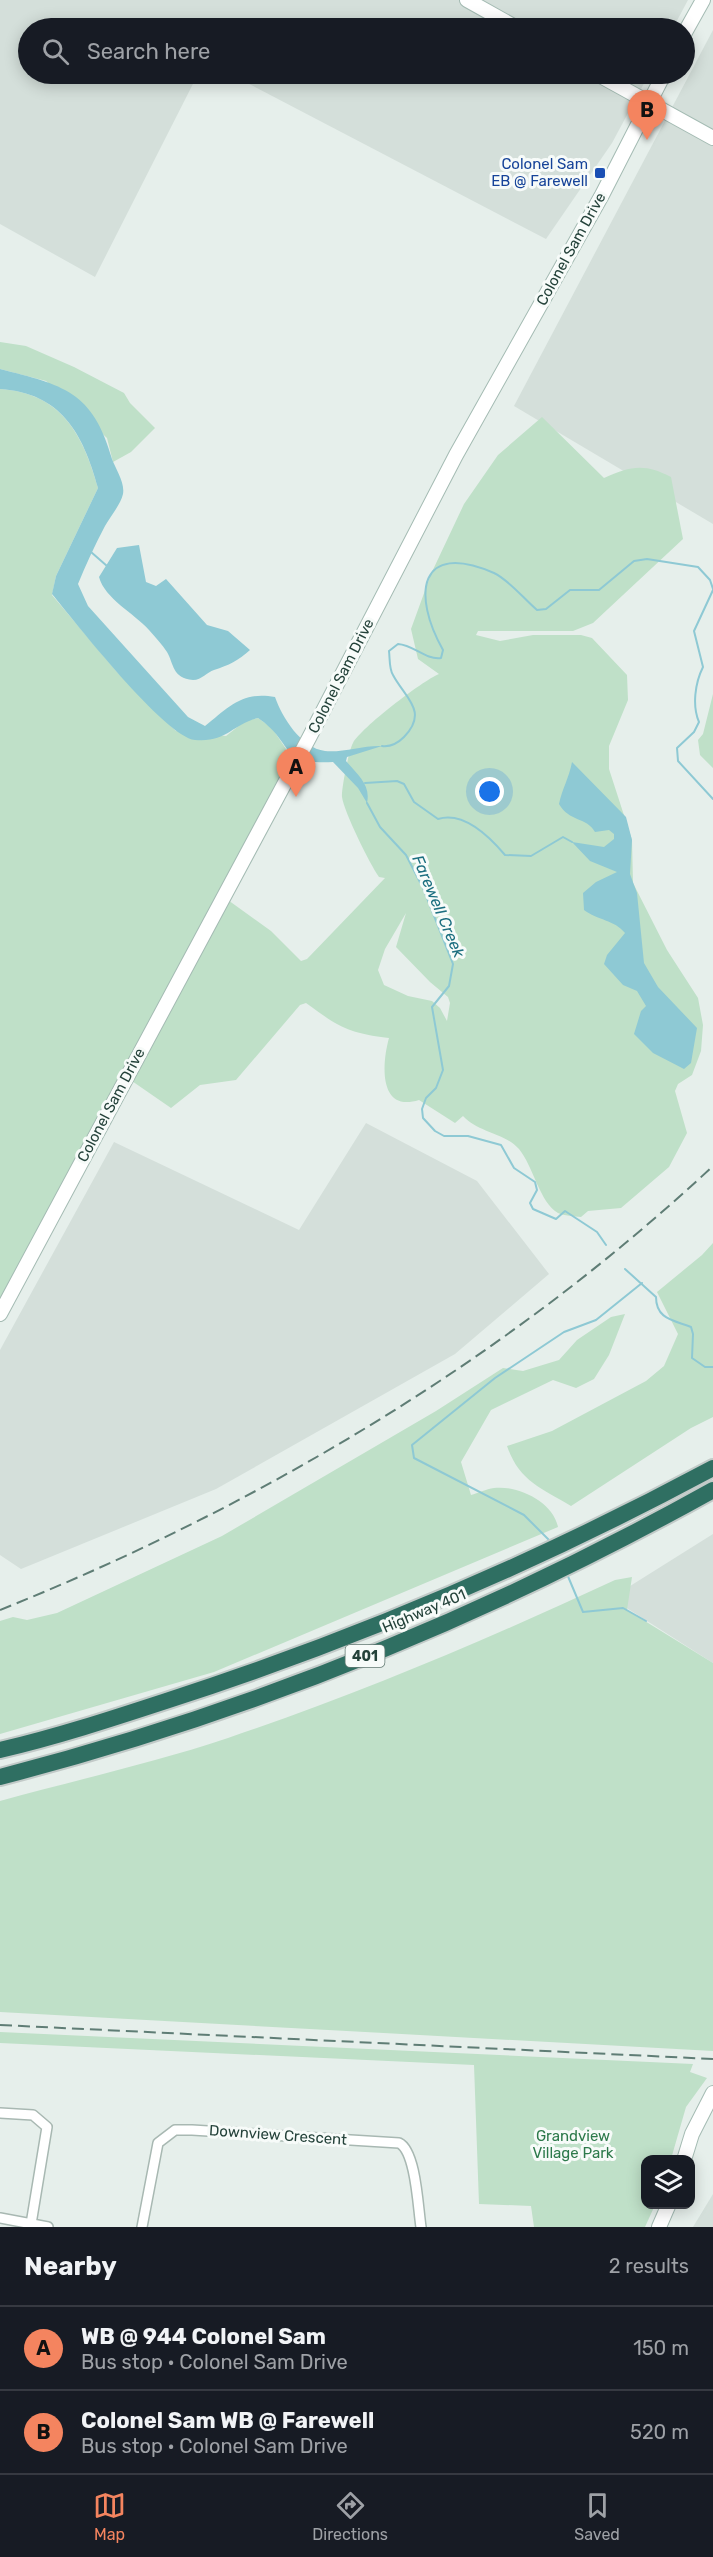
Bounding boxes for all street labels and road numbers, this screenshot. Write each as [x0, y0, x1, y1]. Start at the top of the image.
street label: Colonel Sam Drive [532, 189, 610, 309]
street label: Colonel Sam Drive [304, 616, 378, 736]
street label: Colonel Sam Drive [73, 1045, 149, 1165]
street label: Highway 401 [379, 1585, 469, 1637]
road number: 401 [346, 1645, 385, 1667]
street label: Downview Crescent [208, 2121, 348, 2149]

